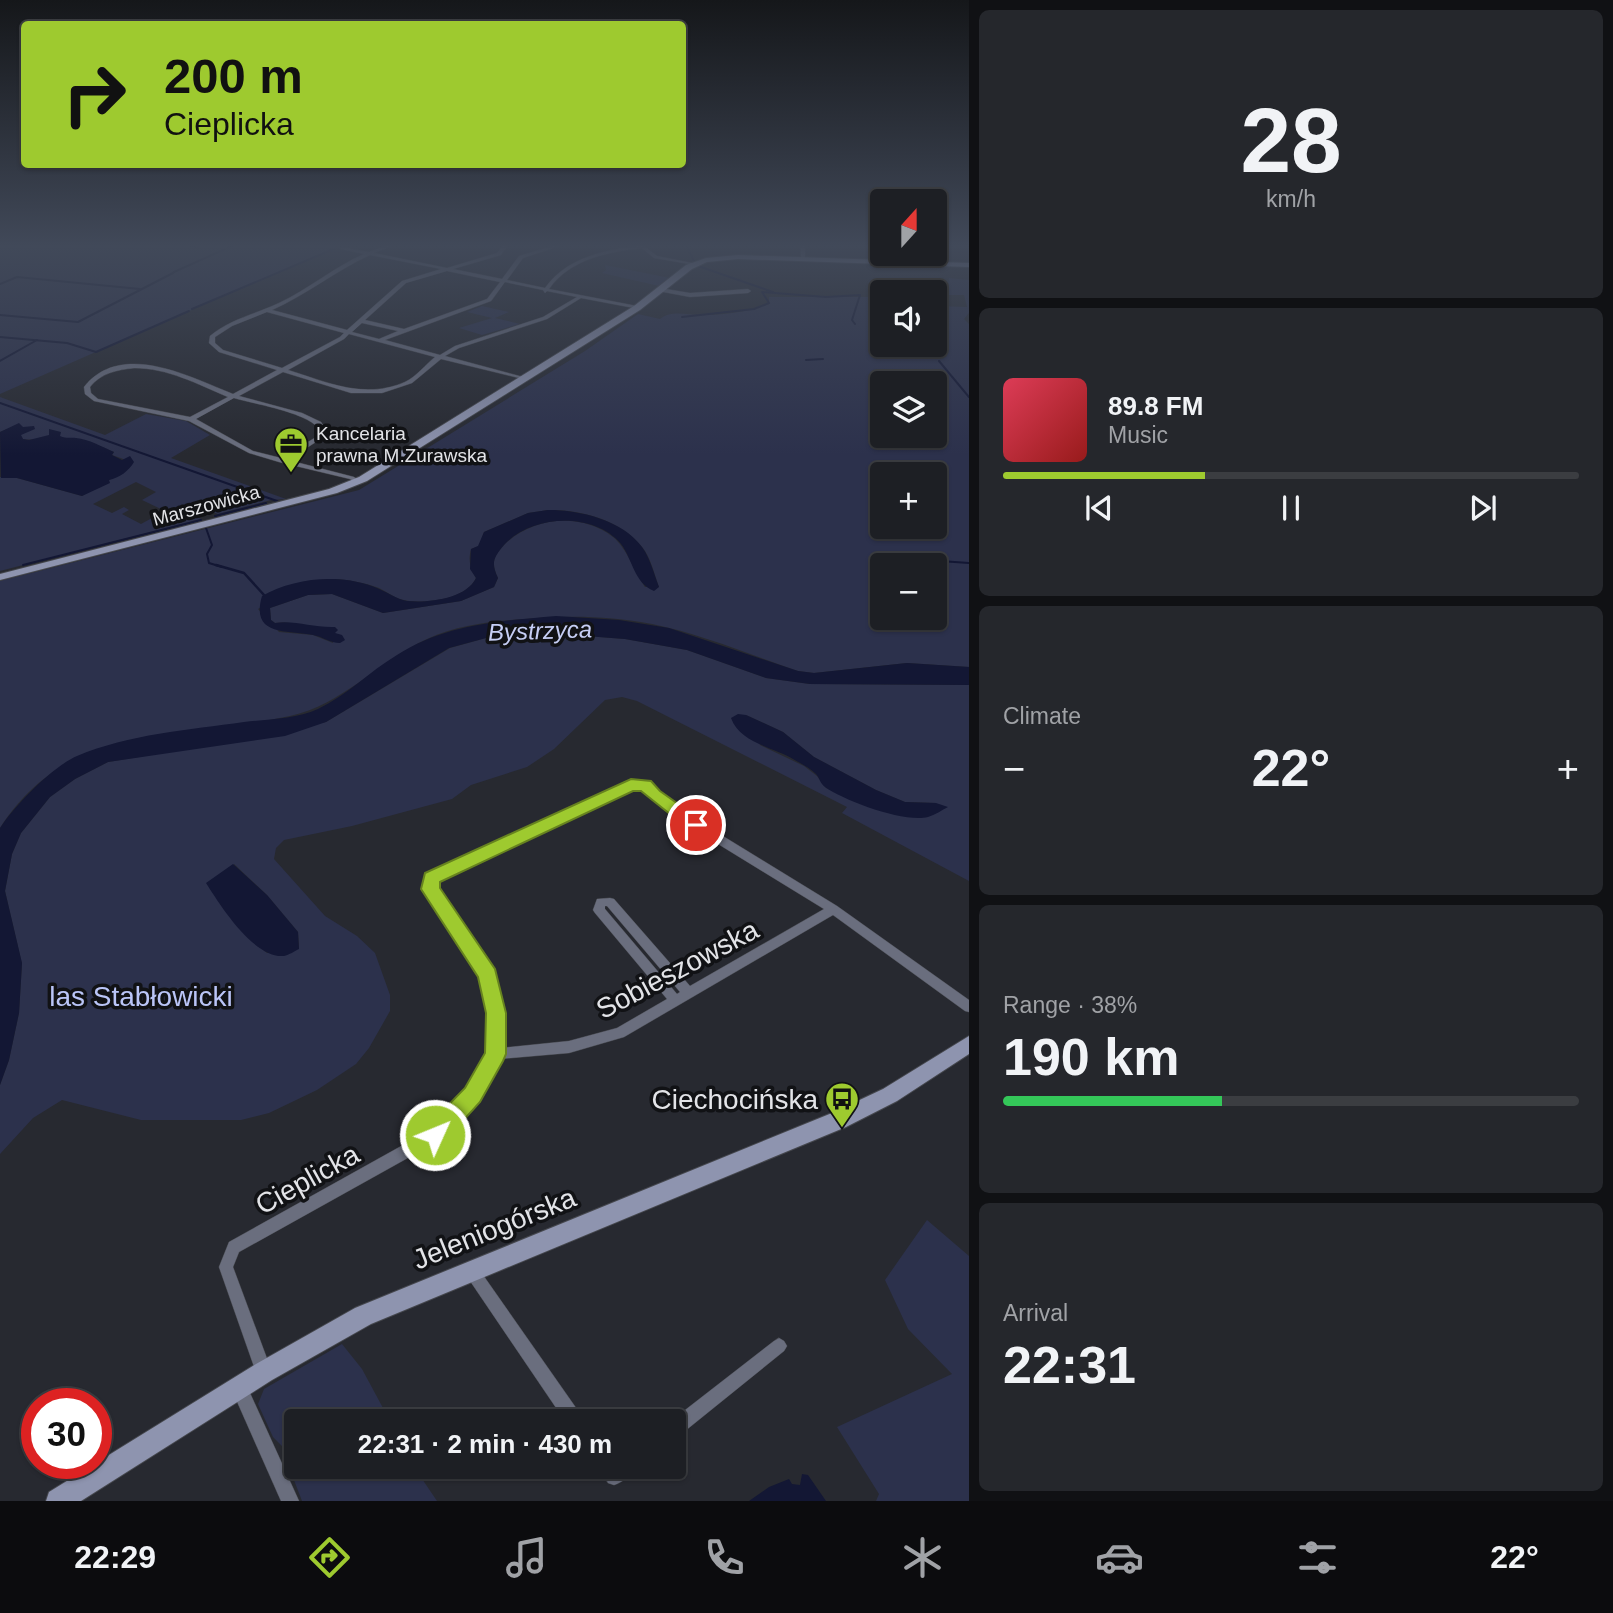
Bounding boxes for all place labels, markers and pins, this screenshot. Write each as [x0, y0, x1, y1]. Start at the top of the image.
place label: Kancelaria prawna M.Zurawska [316, 423, 487, 466]
office icon: Kancelaria prawna M.Zurawska [272, 425, 310, 474]
pin [666, 795, 726, 855]
bus stop icon: Ciechocińska [823, 1080, 861, 1129]
place label: Ciechocińska [651, 1084, 818, 1115]

